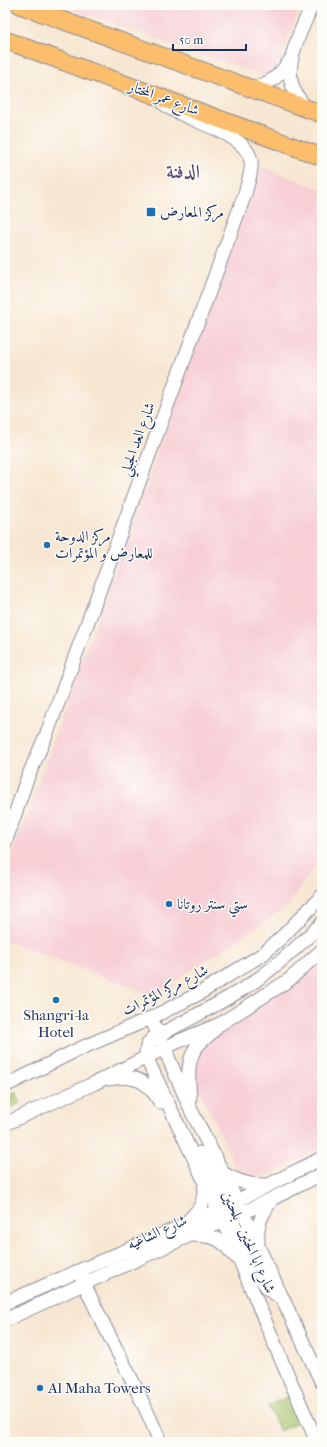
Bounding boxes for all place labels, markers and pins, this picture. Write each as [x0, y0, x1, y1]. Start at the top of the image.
place label: مركز المعارض [160, 203, 224, 223]
marker: مركز المعارض [145, 206, 157, 218]
place label: مركز الدوحة للمعارض و المؤتمرات [55, 527, 153, 563]
marker: مركز الدوحة للمعارض و المؤتمرات [42, 540, 52, 550]
place label: ستي سنتر روتانا [177, 895, 248, 918]
marker: ستي سنتر روتانا [164, 899, 174, 909]
marker: Shangri-la Hotel [51, 995, 61, 1005]
place label: Shangri-la Hotel [23, 1006, 90, 1041]
place label: Al Maha Towers [47, 1379, 151, 1397]
marker: Al Maha Towers [35, 1383, 45, 1393]

